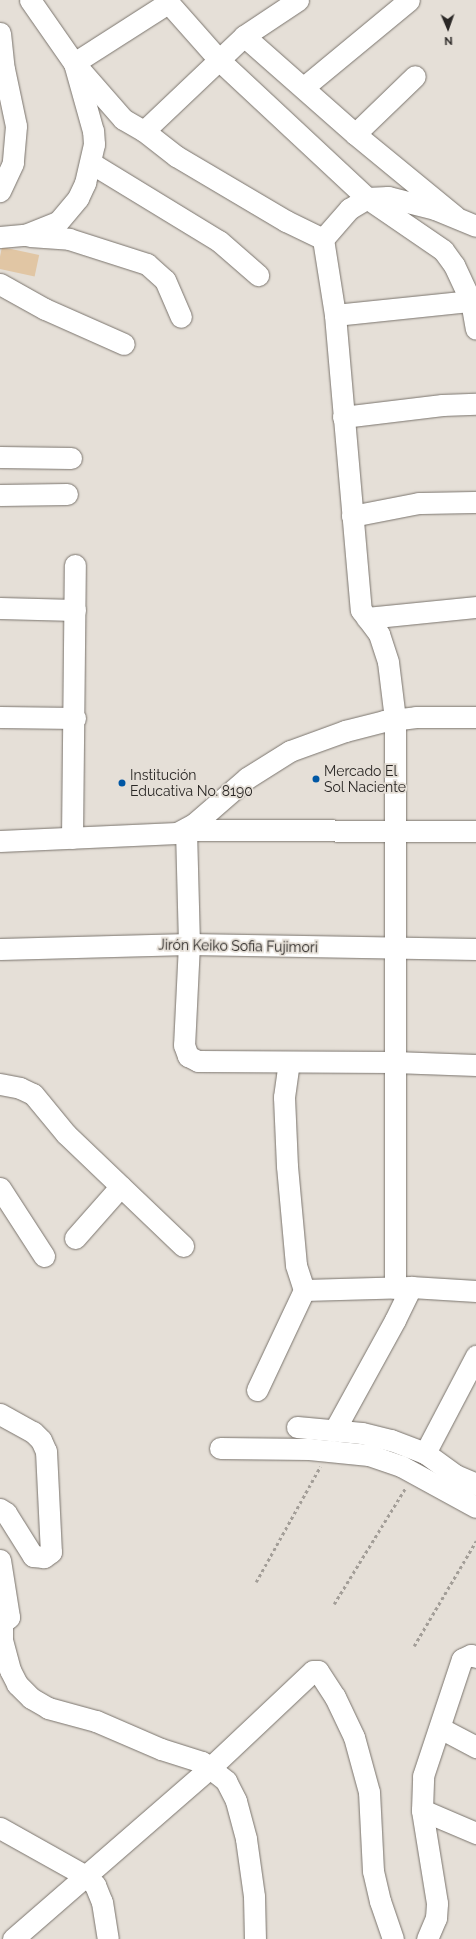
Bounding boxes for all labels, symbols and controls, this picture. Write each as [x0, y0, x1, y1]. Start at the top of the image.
north arrow [428, 8, 468, 48]
text: N [444, 34, 453, 47]
place label: Mercado El Sol Naciente [324, 763, 406, 796]
place label: Institución Educativa No. 8190 [130, 767, 253, 800]
marker: Mercado El Sol Naciente [311, 774, 321, 784]
marker: Institución Educativa No. 8190 [117, 778, 127, 788]
street label: Jirón Keiko Sofia Fujimori [158, 936, 318, 956]

